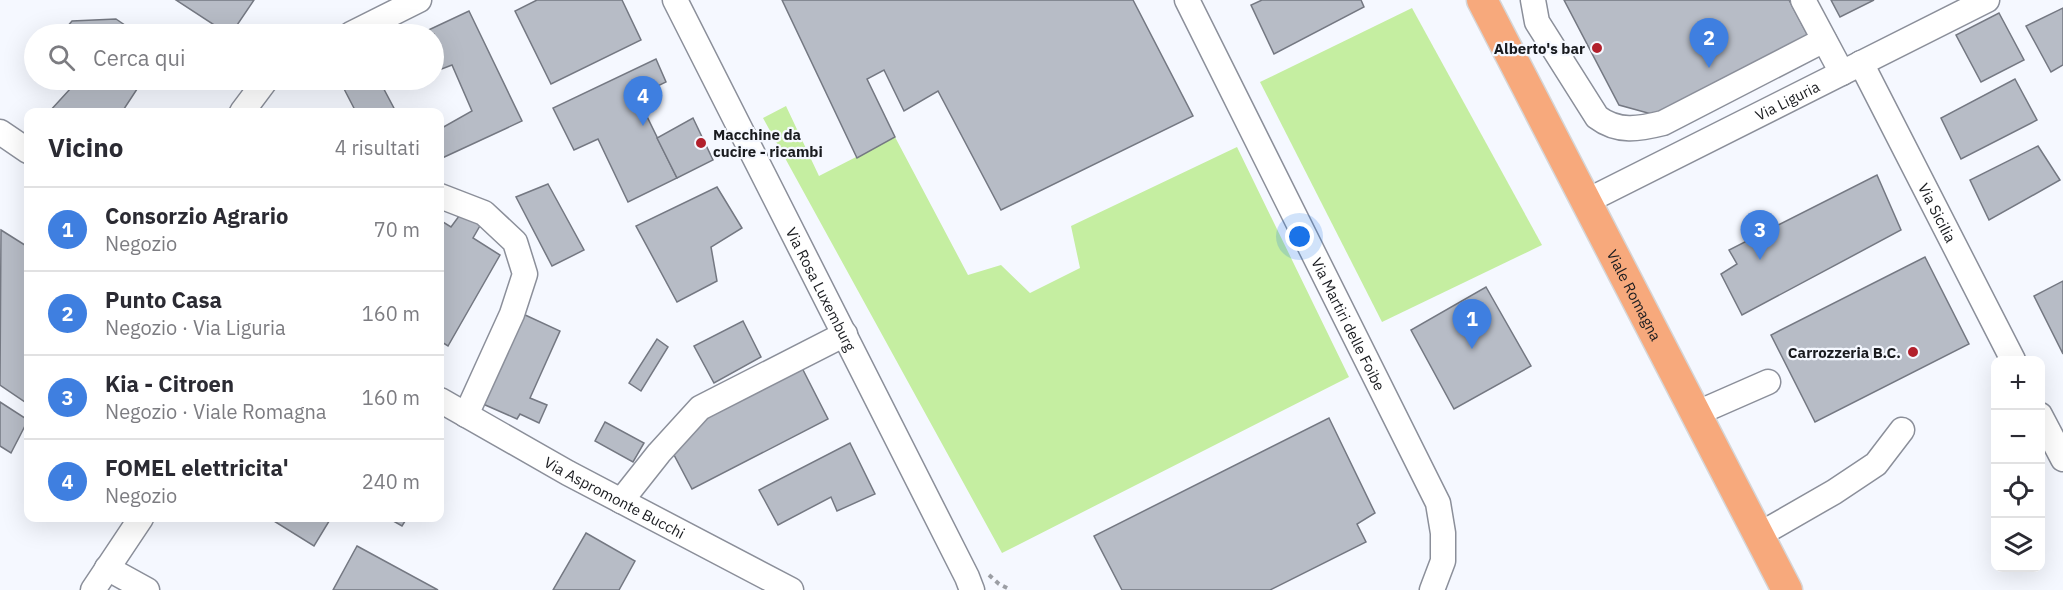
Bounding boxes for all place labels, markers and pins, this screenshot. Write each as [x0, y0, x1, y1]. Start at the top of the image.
pin: 2 [1690, 19, 1728, 68]
place label: Alberto's bar [1494, 39, 1585, 58]
marker: Alberto's bar [1590, 41, 1604, 55]
pin: 4 [624, 76, 662, 126]
place label: Macchine da cucire - ricambi [713, 125, 823, 161]
marker: Macchine da cucire - ricambi [694, 136, 708, 150]
pin: 3 [1740, 210, 1780, 260]
pin: 1 [1452, 300, 1492, 349]
place label: Carrozzeria B.C. [1788, 343, 1901, 362]
marker: Carrozzeria B.C. [1906, 345, 1920, 359]

